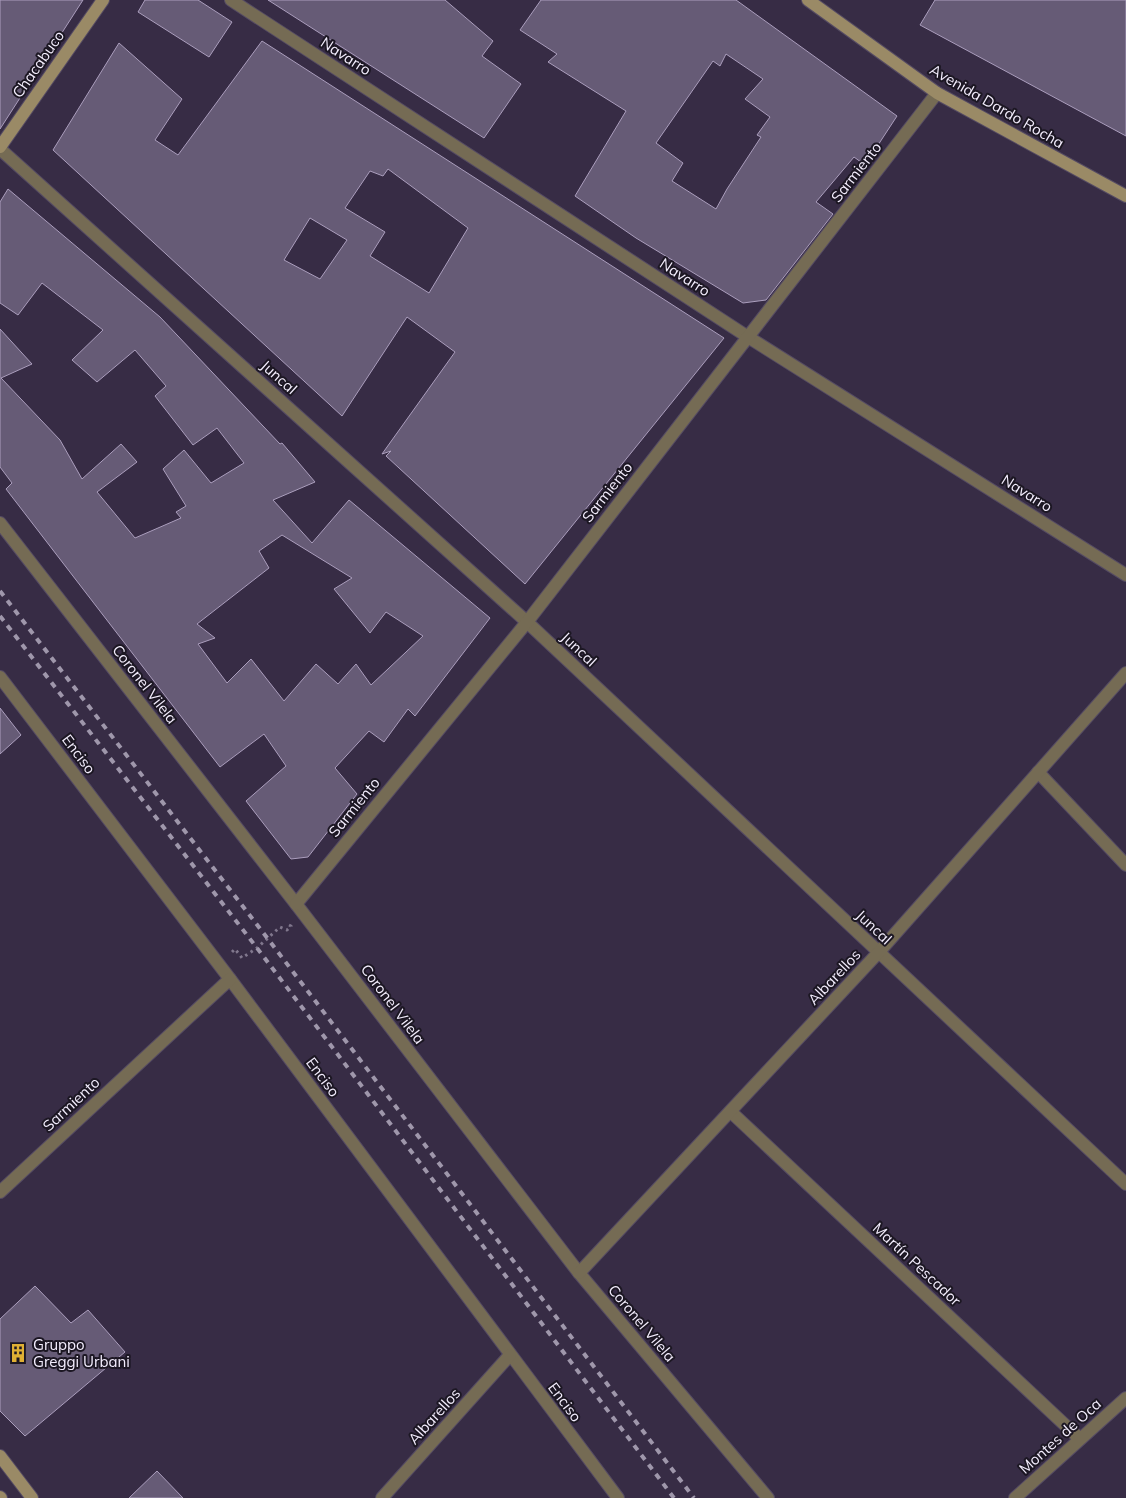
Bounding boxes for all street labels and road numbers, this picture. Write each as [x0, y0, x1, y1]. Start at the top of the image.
street label: Chacabuco [8, 27, 68, 101]
street label: Navarro [317, 33, 375, 79]
street label: Avenida Dardo Rocha [926, 60, 1068, 152]
street label: Sarmiento [827, 138, 885, 206]
street label: Navarro [656, 254, 714, 300]
street label: Juncal [257, 356, 301, 398]
street label: Sarmiento [578, 458, 636, 526]
street label: Navarro [998, 470, 1056, 516]
street label: Juncal [557, 628, 601, 670]
street label: Coronel Vilela [108, 641, 182, 727]
street label: Enciso [58, 730, 100, 778]
street label: Sarmiento [324, 773, 384, 841]
street label: Juncal [852, 906, 896, 948]
street label: Albarellos [803, 945, 865, 1009]
street label: Coronel Vilela [357, 960, 429, 1048]
street label: Enciso [302, 1053, 344, 1101]
street label: Sarmiento [38, 1073, 104, 1135]
street label: Martín Pescador [869, 1218, 965, 1310]
street label: Coronel Vilela [604, 1281, 680, 1365]
street label: Enciso [544, 1378, 586, 1426]
street label: Albarellos [404, 1384, 464, 1448]
street label: Montes de Oca [1015, 1394, 1105, 1478]

